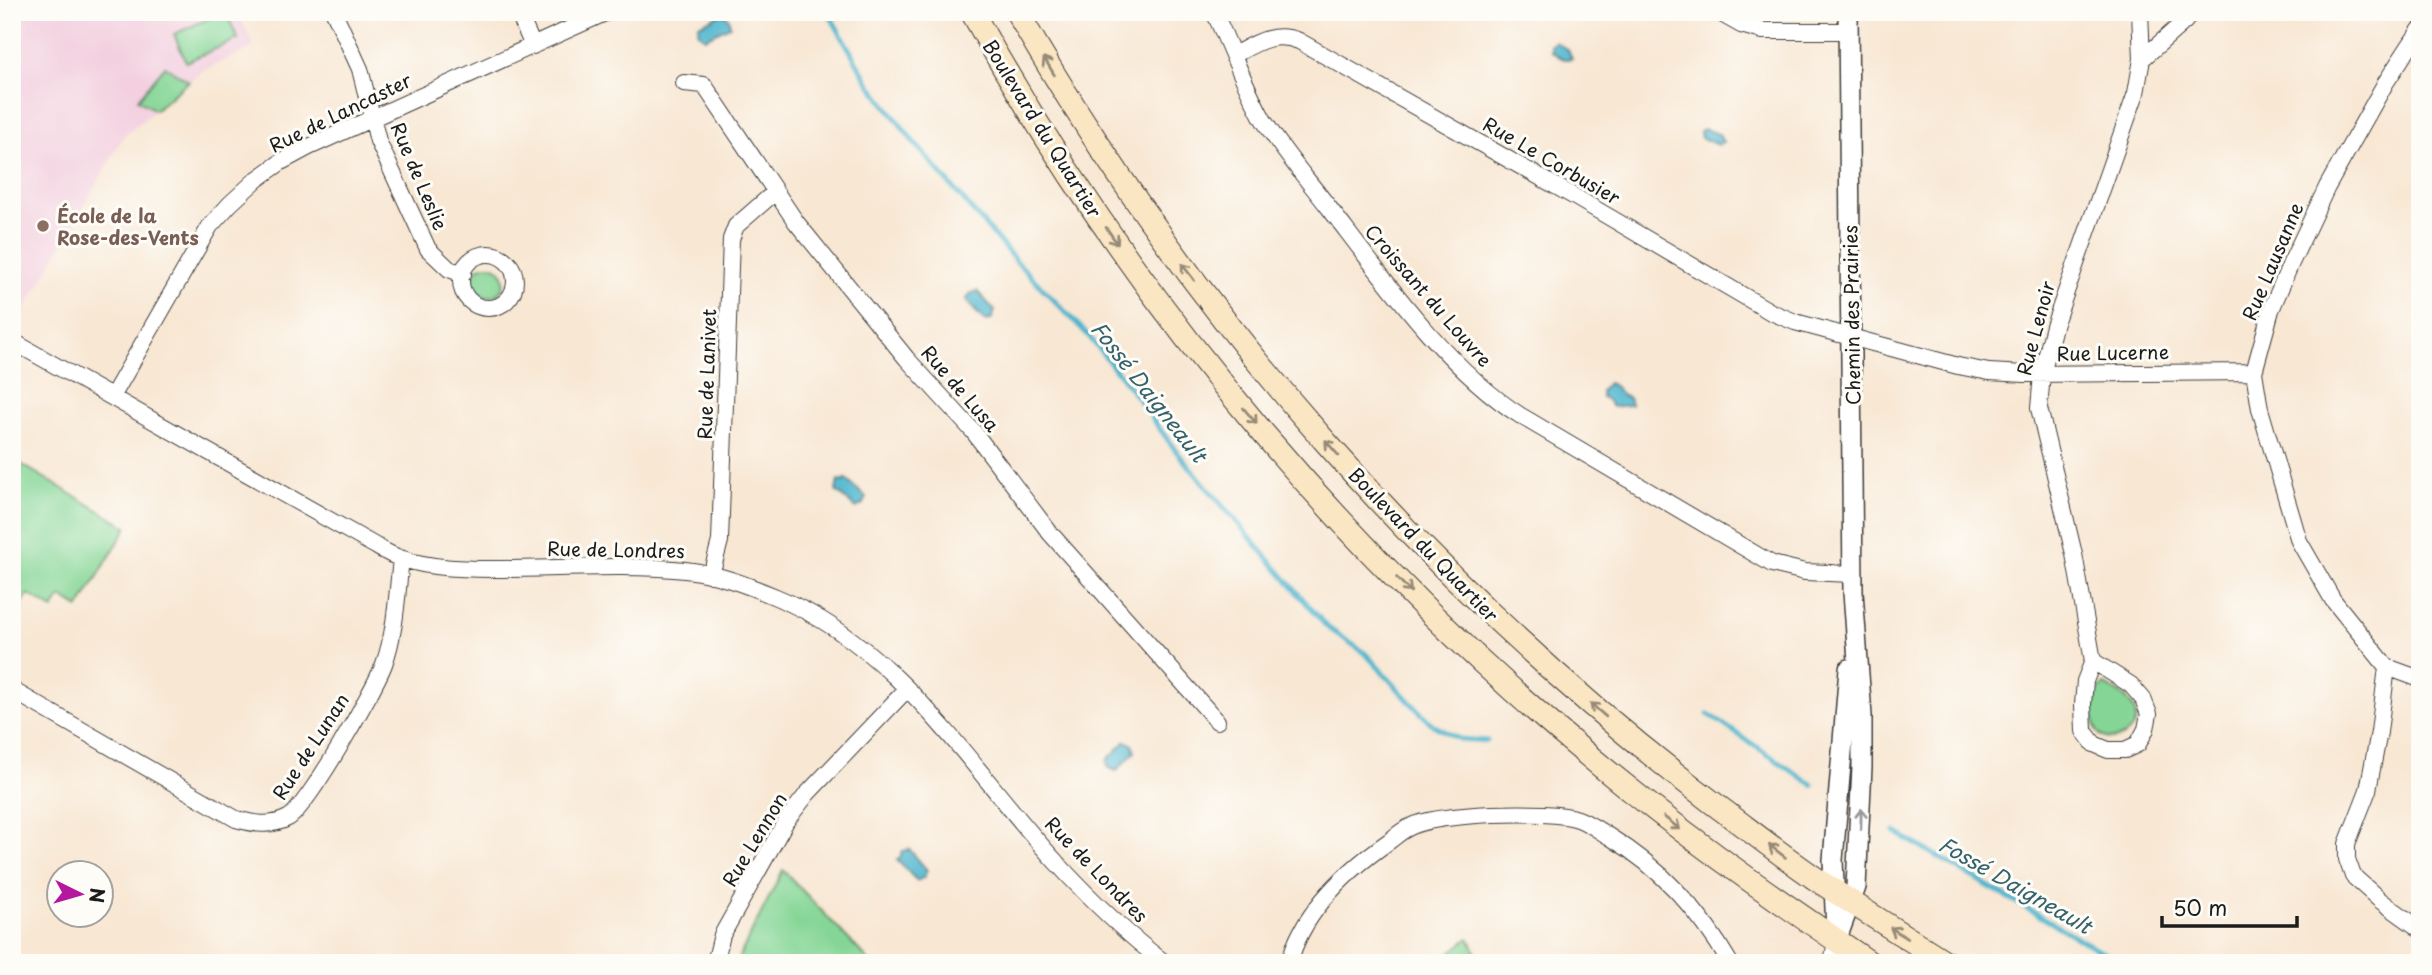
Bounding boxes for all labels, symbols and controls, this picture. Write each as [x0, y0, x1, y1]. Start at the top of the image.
street label: Boulevard du Quartier [977, 34, 1109, 223]
one-way arrow [1042, 56, 1056, 76]
street label: Rue de Lancaster [264, 65, 416, 159]
street label: Rue Le Corbusier [1478, 109, 1626, 211]
street label: Rue de Leslie [385, 118, 455, 234]
street label: Rue Lausanne [2235, 198, 2309, 324]
place label: École de la Rose-des-Vents [57, 201, 199, 251]
street label: Croissant du Louvre [1359, 217, 1499, 373]
marker: École de la Rose-des-Vents [35, 218, 51, 234]
street label: Chemin des Prairies [1835, 225, 1867, 405]
one-way arrow [1105, 226, 1119, 245]
one-way arrow [1181, 263, 1196, 281]
street label: Rue Lenoir [2009, 277, 2061, 378]
street label: Rue de Lanivet [690, 308, 722, 440]
water label: Fossé Daigneault [1085, 314, 1217, 470]
street label: Rue Lucerne [2056, 337, 2170, 367]
street label: Rue de Lusa [916, 339, 1007, 437]
one-way arrow [1243, 407, 1258, 425]
one-way arrow [1324, 439, 1340, 457]
street label: Boulevard du Quartier [1343, 461, 1505, 628]
street label: Rue de Londres [547, 534, 685, 564]
one-way arrow [1395, 576, 1412, 593]
street label: Rue de Lunan [265, 687, 355, 805]
one-way arrow [1590, 702, 1608, 718]
street label: Rue Lennon [715, 787, 793, 891]
one-way arrow [1854, 807, 1868, 830]
street label: Rue de Londres [1039, 810, 1155, 928]
one-way arrow [1662, 815, 1681, 830]
water label: Fossé Daigneault [1934, 827, 2100, 942]
one-way arrow [1769, 843, 1787, 858]
north arrow [46, 860, 116, 930]
scale bar [2162, 884, 2297, 928]
text: N [83, 887, 113, 904]
text: 50 m [2173, 891, 2227, 923]
one-way arrow [1889, 925, 1909, 939]

